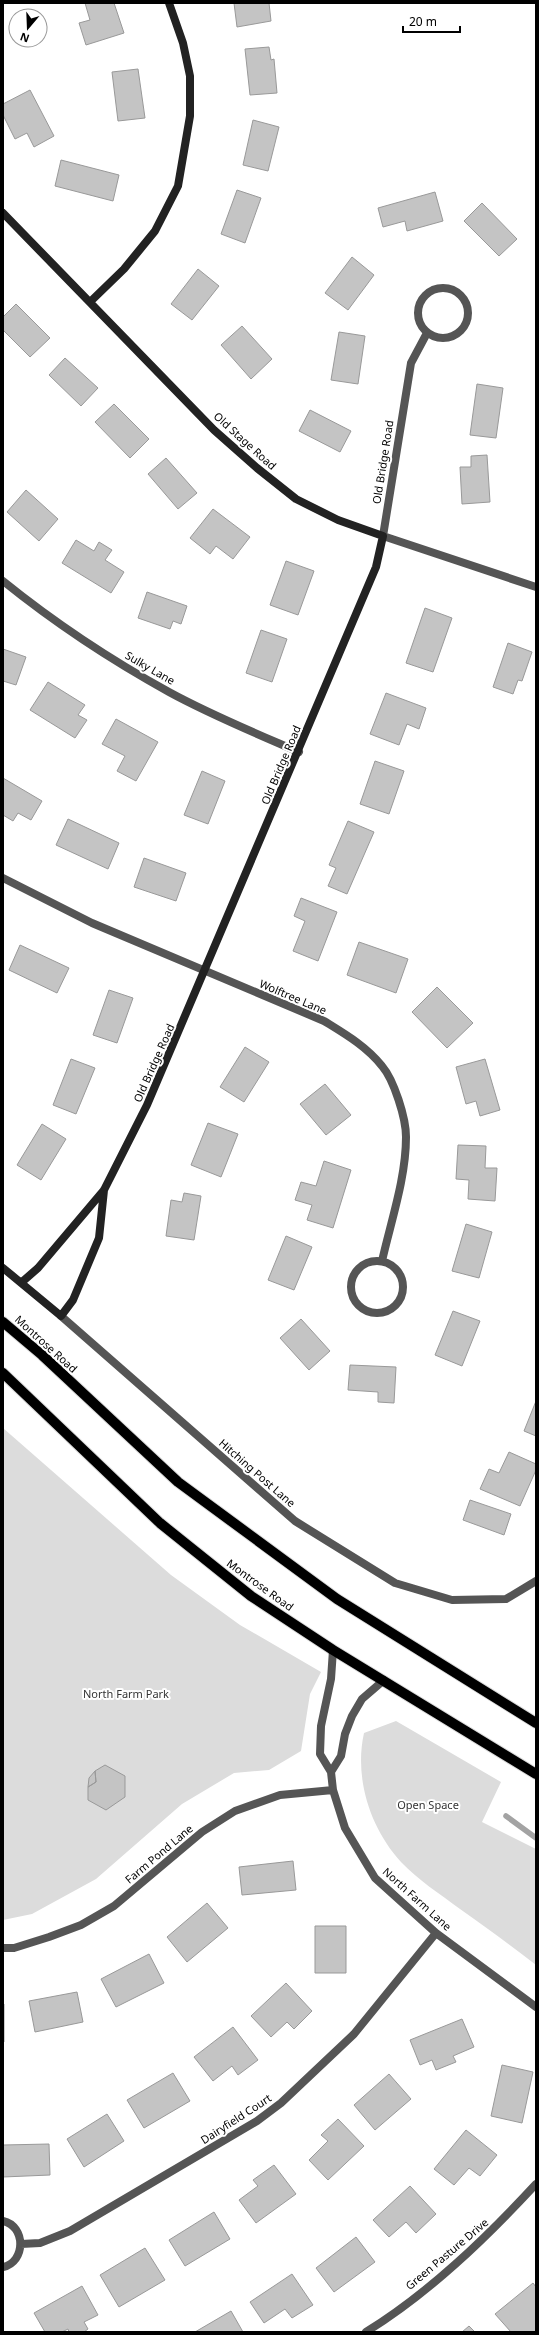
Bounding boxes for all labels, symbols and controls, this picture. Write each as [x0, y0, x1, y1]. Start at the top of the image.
north arrow [8, 8, 48, 48]
scale bar [403, 8, 460, 34]
text: 20 m [409, 13, 437, 30]
text: N [18, 29, 31, 46]
street label: Old Stage Road [211, 408, 280, 473]
street label: Old Bridge Road [368, 419, 397, 505]
street label: Sulky Lane [123, 647, 178, 688]
street label: Old Bridge Road [257, 723, 304, 807]
street label: Wolftree Lane [257, 976, 329, 1017]
street label: Old Bridge Road [129, 1021, 178, 1105]
street label: Montrose Road [12, 1312, 81, 1376]
street label: Hitching Post Lane [216, 1435, 299, 1510]
street label: Montrose Road [224, 1555, 297, 1614]
park label: North Farm Park [83, 1686, 169, 1701]
park label: Open Space [397, 1797, 459, 1812]
street label: Farm Pond Lane [122, 1821, 196, 1886]
street label: North Farm Lane [380, 1864, 455, 1934]
street label: Dairyfield Court [198, 2090, 274, 2147]
street label: Green Pasture Drive [402, 2214, 491, 2293]

